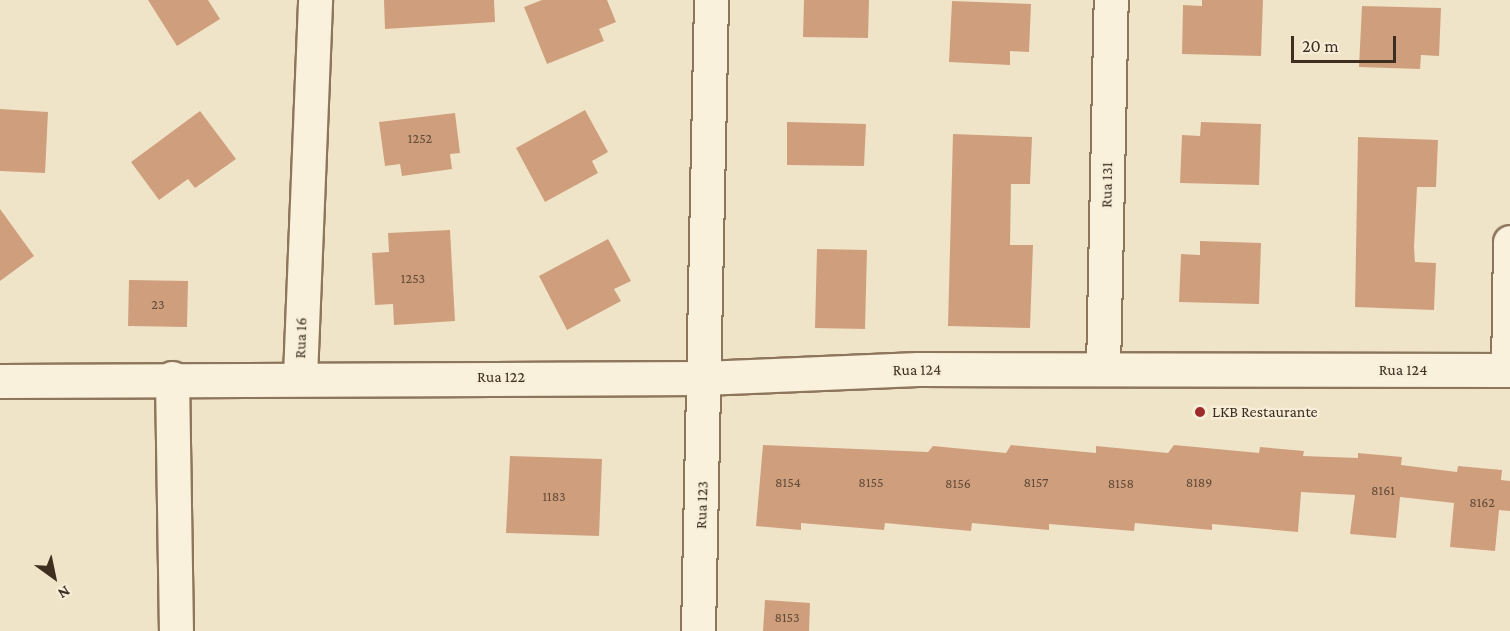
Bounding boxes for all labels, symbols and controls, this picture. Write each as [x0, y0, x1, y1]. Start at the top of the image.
scale bar [1294, 24, 1399, 62]
text: 20 m [1302, 36, 1339, 56]
house number: 1252 [408, 130, 432, 146]
street label: Rua 131 [1097, 162, 1117, 208]
house number: 1253 [401, 270, 425, 286]
house number: 23 [151, 296, 165, 312]
street label: Rua 16 [291, 317, 311, 359]
street label: Rua 124 [893, 360, 941, 380]
street label: Rua 124 [1379, 360, 1427, 380]
street label: Rua 122 [477, 367, 525, 387]
place label: LKB Restaurante [1212, 402, 1318, 422]
marker: LKB Restaurante [1193, 405, 1207, 419]
house number: 8154 [775, 474, 801, 490]
house number: 8155 [858, 474, 884, 490]
house number: 8157 [1024, 474, 1048, 490]
house number: 8189 [1186, 474, 1212, 490]
house number: 8156 [945, 475, 971, 491]
house number: 8158 [1108, 475, 1134, 491]
street label: Rua 123 [692, 481, 712, 529]
house number: 8161 [1371, 482, 1395, 498]
house number: 1183 [542, 488, 566, 504]
house number: 8162 [1469, 494, 1495, 510]
north arrow [24, 547, 84, 607]
text: N [55, 582, 73, 603]
house number: 8153 [774, 609, 800, 625]

